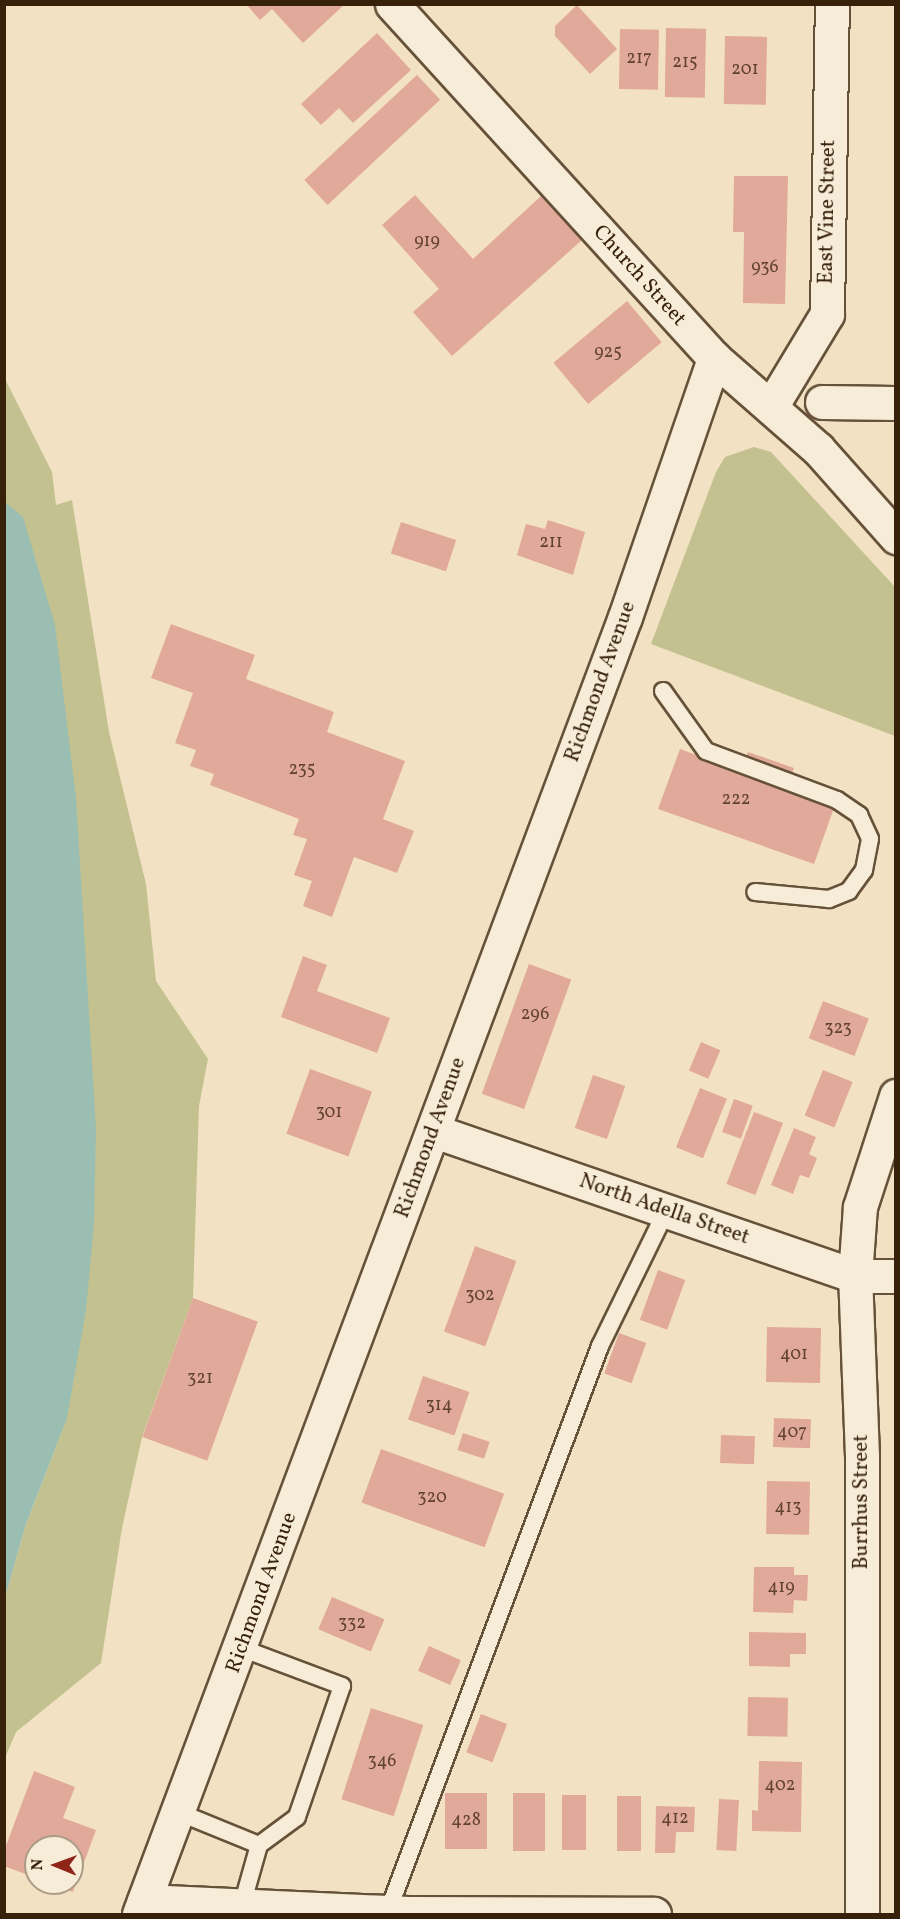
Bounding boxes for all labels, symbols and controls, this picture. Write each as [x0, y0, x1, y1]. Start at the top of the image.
house number: 217 [626, 48, 652, 70]
house number: 215 [672, 52, 698, 74]
house number: 201 [731, 59, 759, 81]
street label: East Vine Street [814, 139, 842, 285]
street label: Church Street [587, 220, 691, 332]
house number: 919 [414, 231, 440, 253]
house number: 936 [751, 257, 779, 279]
house number: 925 [594, 342, 622, 364]
house number: 211 [539, 532, 563, 554]
street label: Richmond Avenue [560, 598, 642, 766]
house number: 235 [288, 759, 316, 781]
house number: 222 [722, 789, 750, 811]
house number: 296 [521, 1004, 549, 1026]
house number: 323 [824, 1018, 852, 1040]
street label: Richmond Avenue [390, 1054, 472, 1222]
house number: 301 [316, 1102, 342, 1124]
street label: North Adella Street [576, 1169, 752, 1251]
house number: 302 [465, 1285, 495, 1307]
house number: 401 [780, 1344, 808, 1366]
house number: 321 [187, 1368, 213, 1390]
house number: 314 [426, 1395, 452, 1417]
house number: 407 [777, 1422, 807, 1444]
street label: Burrhus Street [849, 1434, 875, 1570]
house number: 320 [417, 1487, 447, 1509]
house number: 413 [775, 1497, 801, 1519]
street label: Richmond Avenue [221, 1509, 303, 1677]
house number: 419 [767, 1577, 795, 1599]
house number: 332 [338, 1613, 366, 1635]
house number: 346 [368, 1751, 396, 1773]
house number: 402 [765, 1775, 795, 1797]
house number: 412 [661, 1808, 689, 1830]
house number: 428 [451, 1810, 481, 1832]
north arrow [24, 1835, 84, 1895]
text: N [27, 1859, 49, 1871]

